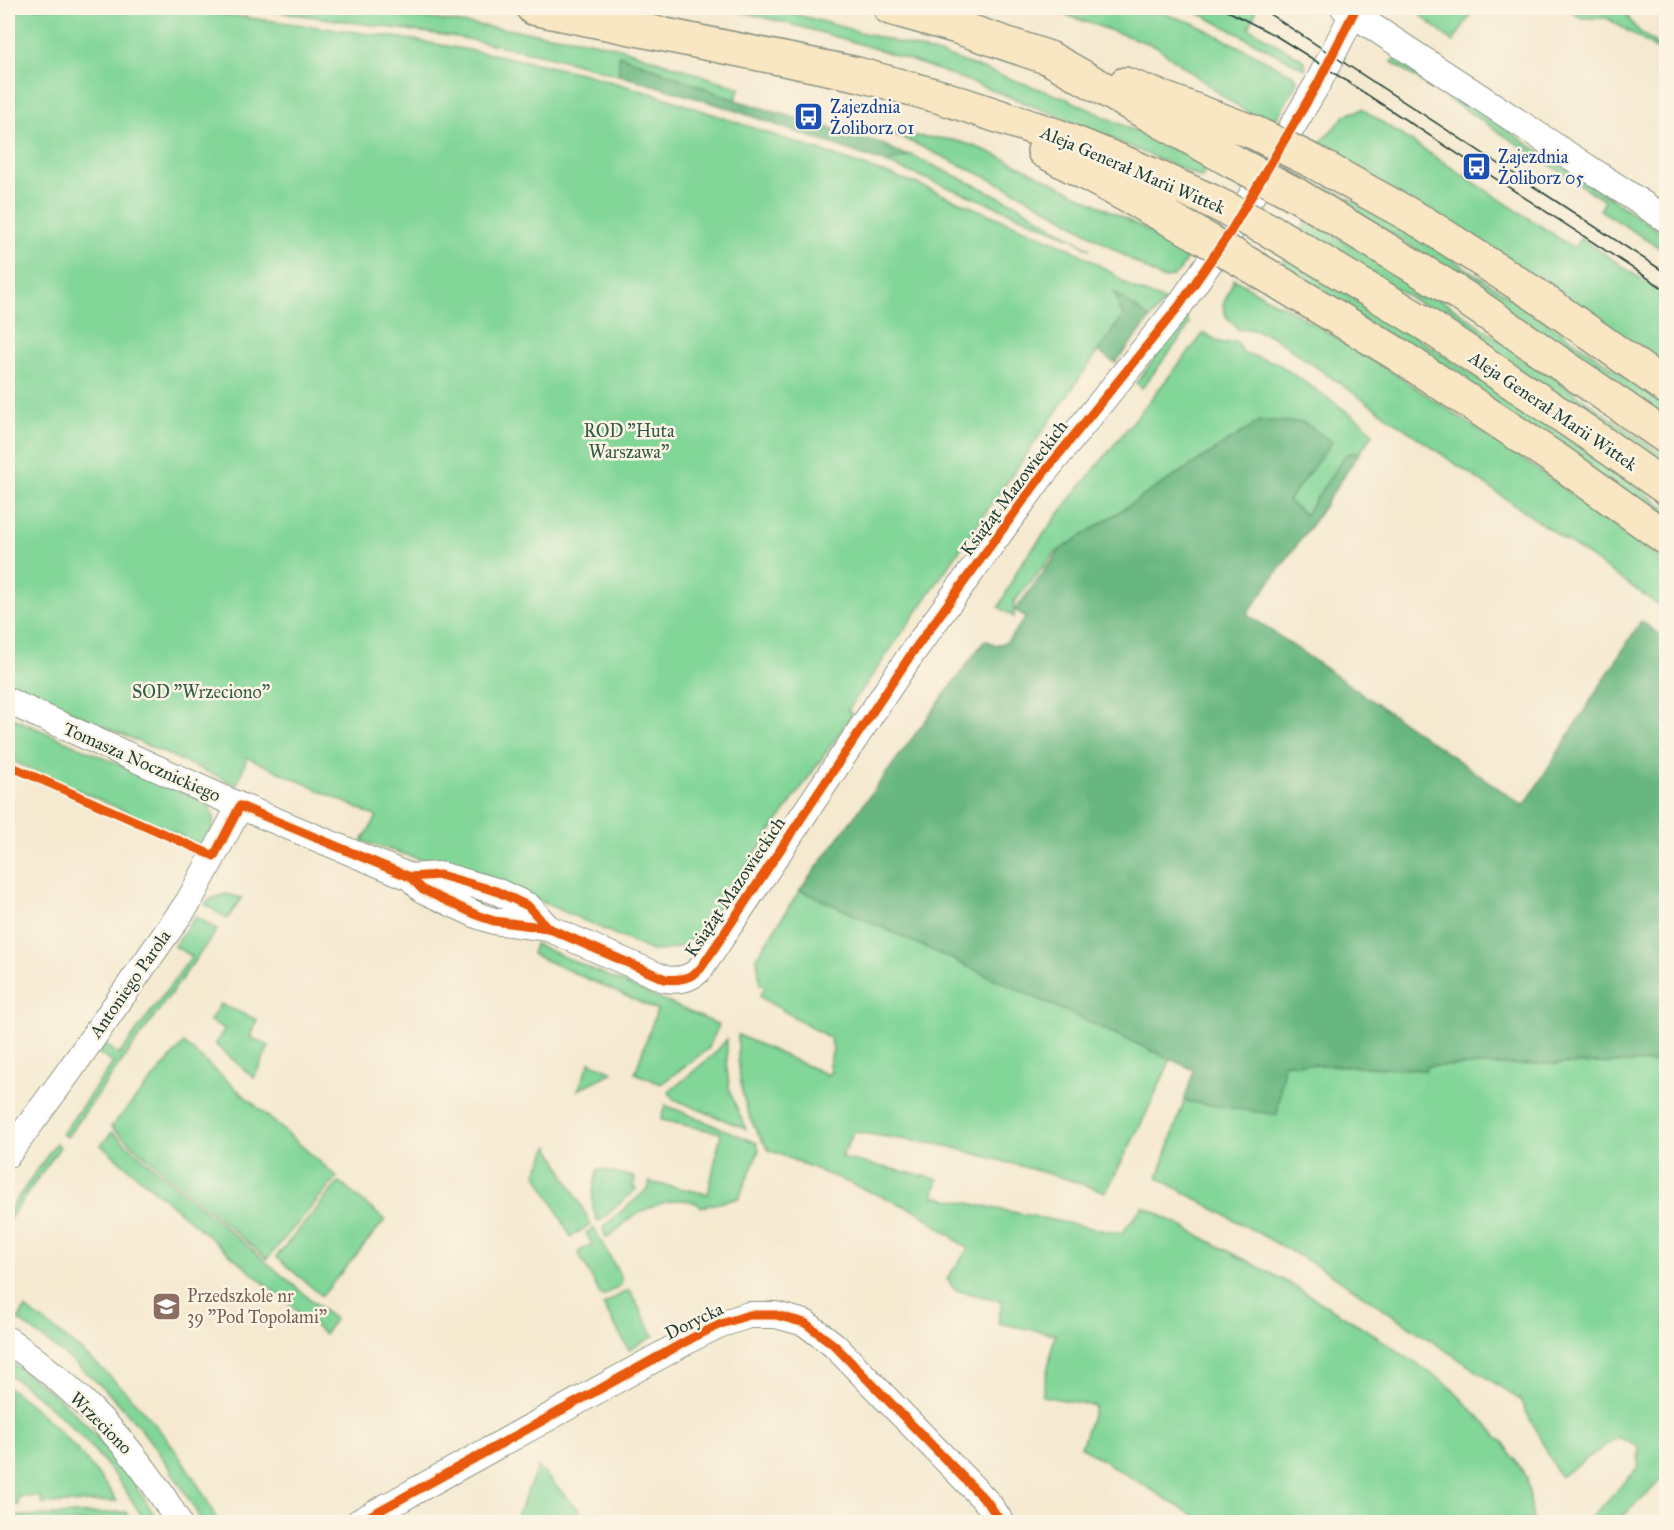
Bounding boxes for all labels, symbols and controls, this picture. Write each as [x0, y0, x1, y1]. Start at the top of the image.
place label: Zajezdnia Żoliborz 01 [830, 96, 914, 139]
bus stop icon: Zajezdnia Żoliborz 01 [793, 101, 825, 133]
street label: Aleja Generał Marii Wittek [1036, 121, 1229, 219]
place label: Zajezdnia Żoliborz 05 [1498, 146, 1584, 189]
bus stop icon: Zajezdnia Żoliborz 05 [1461, 151, 1493, 183]
street label: Aleja Generał Marii Wittek [1464, 346, 1642, 476]
street label: Książąt Mazowieckich [956, 416, 1072, 560]
park label: ROD "Huta Warszawa" [583, 420, 675, 463]
park label: SOD "Wrzeciono" [132, 681, 270, 703]
street label: Tomasza Nocznickiego [60, 717, 224, 807]
street label: Książąt Mazowieckich [680, 813, 790, 961]
street label: Antoniego Parola [84, 925, 176, 1044]
place label: Przedszkole nr 39 "Pod Topolami" [187, 1285, 327, 1328]
school or university icon: Przedszkole nr 39 "Pod Topolami" [150, 1290, 182, 1322]
street label: Dorycka [661, 1297, 727, 1344]
street label: Wrzeciono [65, 1387, 137, 1459]

